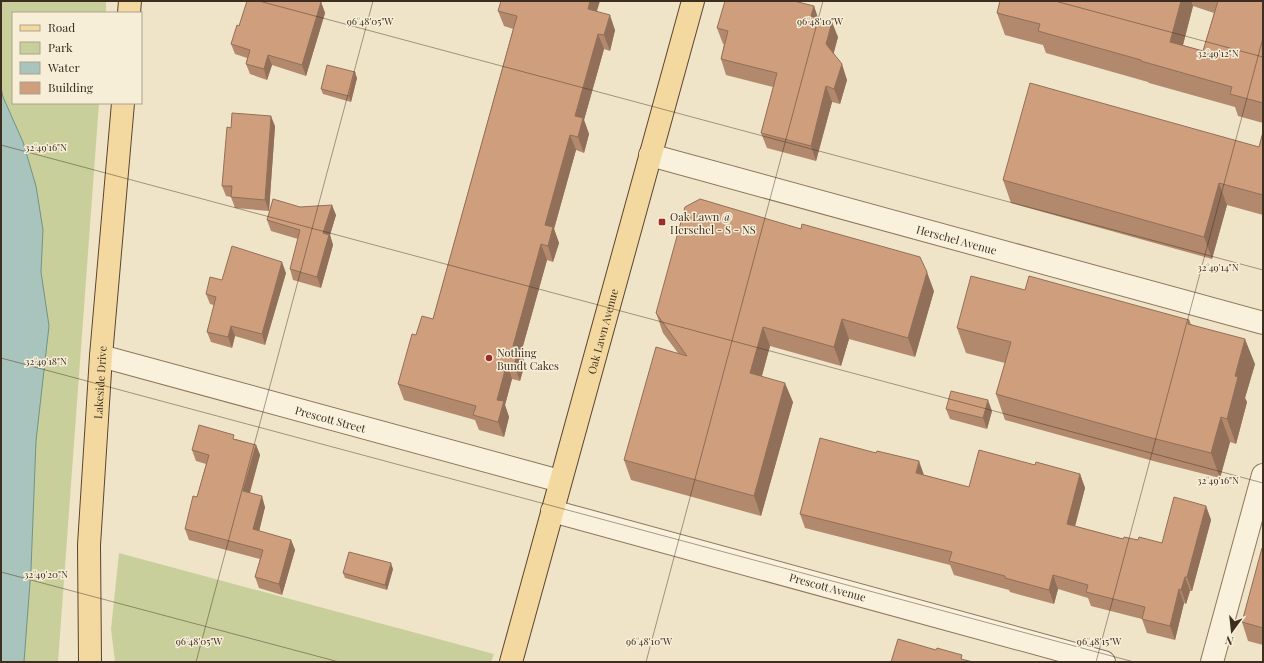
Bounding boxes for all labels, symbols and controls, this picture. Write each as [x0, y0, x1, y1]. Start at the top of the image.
legend [12, 12, 142, 104]
text: 96°48'05"W [347, 14, 394, 28]
text: 96°48'10"W [797, 14, 844, 28]
text: Road [48, 19, 75, 35]
text: Park [48, 39, 73, 55]
text: 32°49'12"N [1197, 46, 1239, 60]
text: Water [47, 59, 81, 75]
text: Building [48, 79, 94, 95]
text: 32°49'16"N [25, 140, 67, 154]
place label: Oak Lawn @ Herschel - S - NS [670, 209, 756, 237]
marker: Oak Lawn @ Herschel - S - NS [657, 217, 667, 227]
street label: Herschel Avenue [915, 221, 999, 257]
text: 32°49'14"N [1197, 260, 1239, 274]
street label: Oak Lawn Avenue [583, 286, 621, 376]
street label: Lakeside Drive [90, 345, 109, 419]
place label: Nothing Bundt Cakes [497, 345, 559, 373]
marker: Nothing Bundt Cakes [484, 353, 494, 363]
text: 32°49'18"N [25, 354, 67, 368]
street label: Prescott Street [294, 402, 368, 435]
text: 32°49'16"N [1197, 473, 1239, 487]
text: 32°49'20"N [24, 567, 68, 581]
street label: Prescott Avenue [788, 569, 868, 604]
north arrow [1212, 611, 1252, 651]
text: N [1223, 633, 1235, 649]
text: 96°48'05"W [176, 634, 223, 648]
text: 96°48'10"W [626, 634, 673, 648]
text: 96°48'15"W [1077, 634, 1122, 648]

